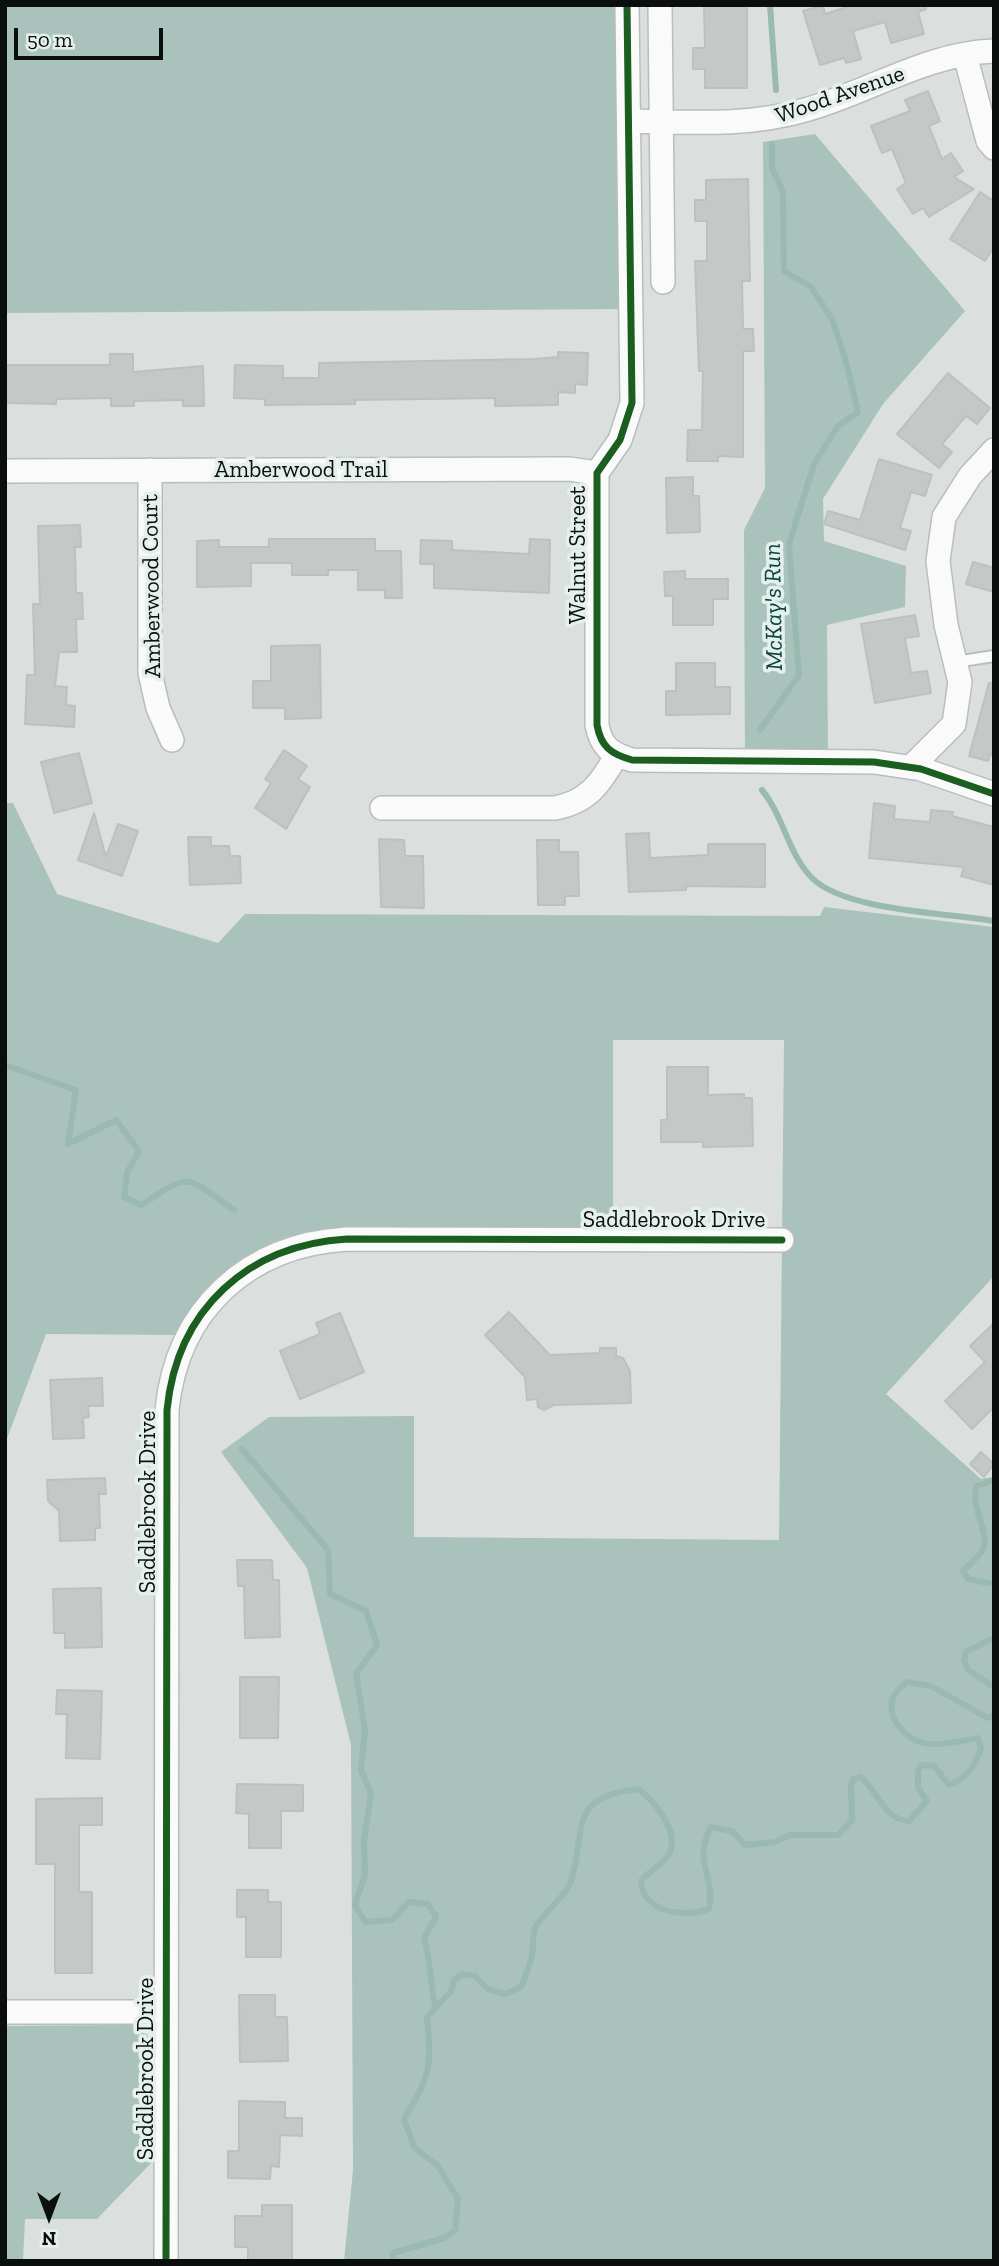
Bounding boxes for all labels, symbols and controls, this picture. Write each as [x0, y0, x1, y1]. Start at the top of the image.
scale bar [18, 14, 166, 58]
text: 50 m [27, 27, 73, 52]
street label: Wood Avenue [772, 60, 908, 130]
street label: Amberwood Trail [214, 456, 388, 484]
street label: Walnut Street [564, 486, 592, 624]
street label: Amberwood Court [137, 494, 167, 678]
water label: McKay's Run [758, 543, 790, 671]
street label: Saddlebrook Drive [583, 1206, 765, 1234]
street label: Saddlebrook Drive [134, 1411, 162, 1593]
street label: Saddlebrook Drive [132, 1978, 160, 2160]
north arrow [14, 2182, 84, 2252]
text: N [42, 2227, 56, 2250]

